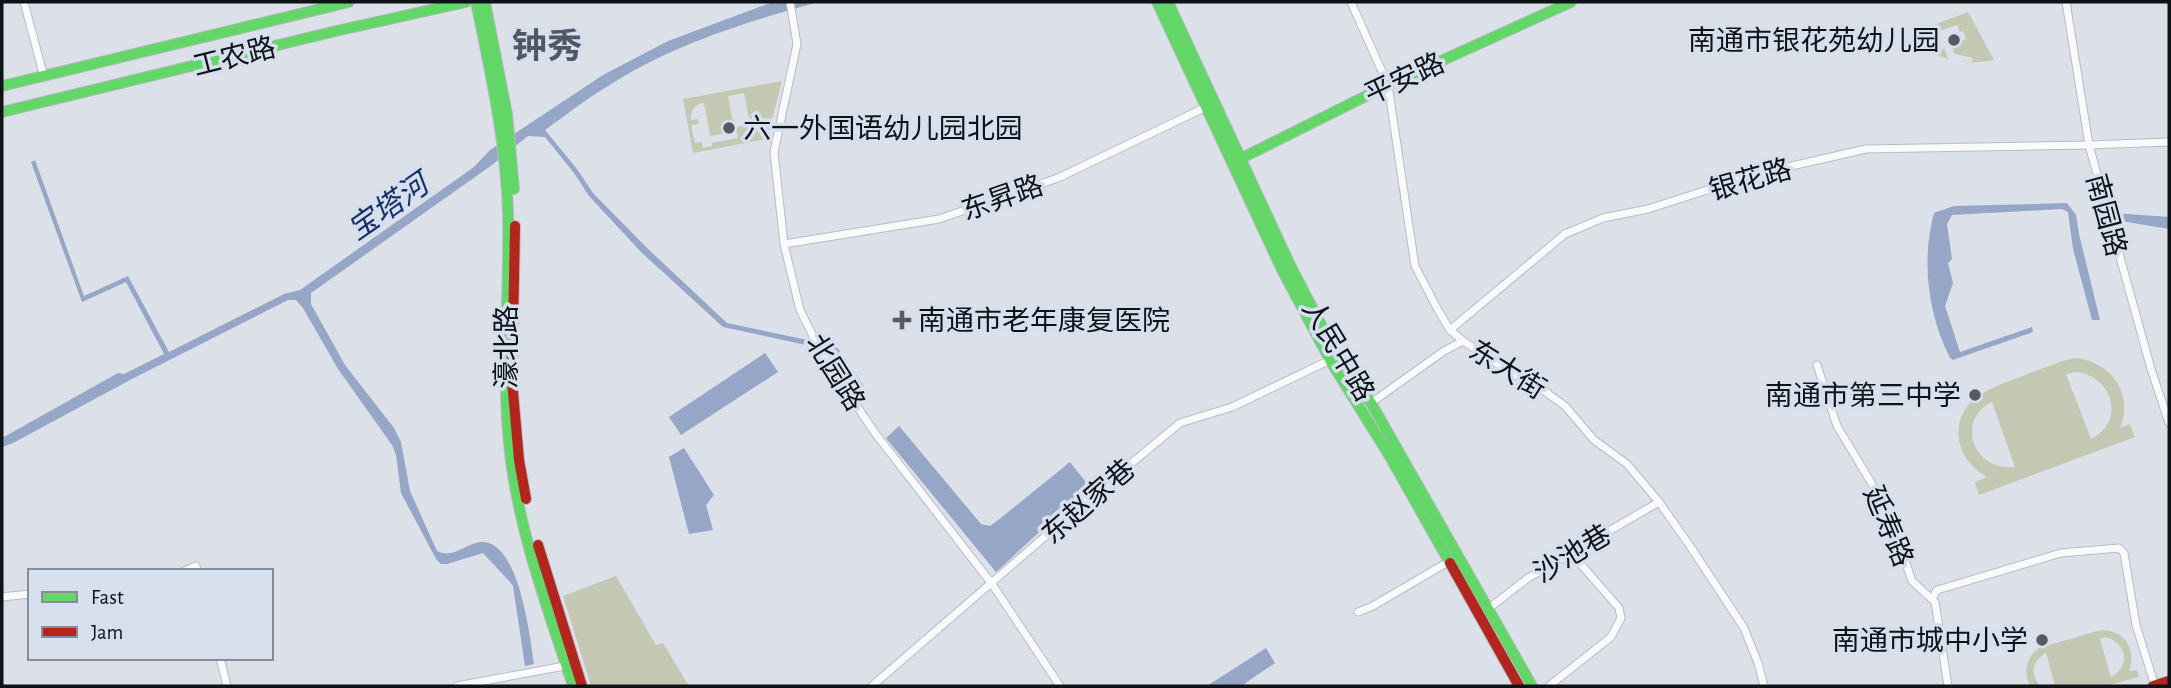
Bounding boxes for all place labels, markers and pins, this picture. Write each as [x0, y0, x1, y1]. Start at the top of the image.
place label: 南通市银花苑幼儿园 [1688, 26, 1940, 56]
marker: 南通市银花苑幼儿园 [1946, 32, 1962, 48]
place label: 六一外国语幼儿园北园 [743, 114, 1023, 144]
marker: 六一外国语幼儿园北园 [721, 120, 737, 136]
place label: 南通市老年康复医院 [918, 306, 1170, 336]
marker: 南通市老年康复医院 [892, 310, 912, 330]
place label: 南通市第三中学 [1765, 381, 1961, 411]
marker: 南通市第三中学 [1967, 387, 1983, 403]
place label: 南通市城中小学 [1832, 626, 2028, 656]
marker: 南通市城中小学 [2034, 632, 2050, 648]

